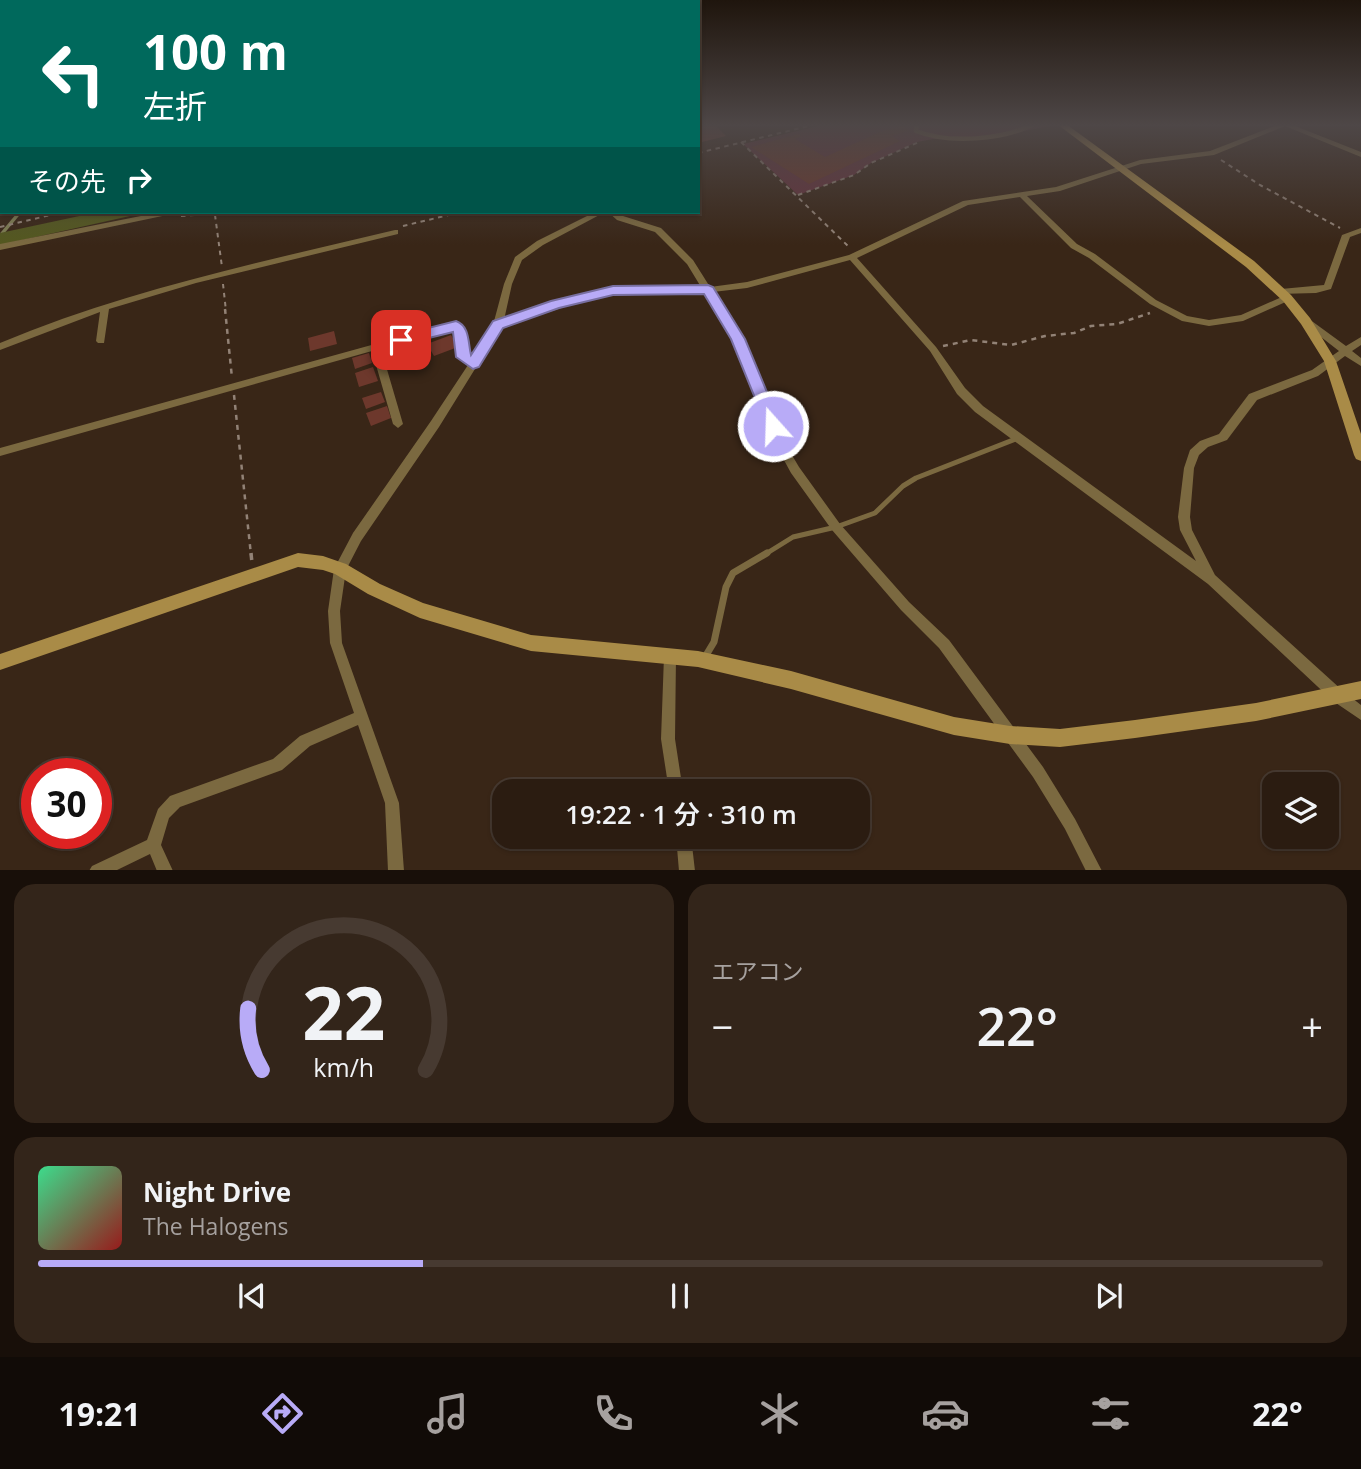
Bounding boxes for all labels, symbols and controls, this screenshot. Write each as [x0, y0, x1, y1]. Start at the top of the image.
text: 100 m [143, 18, 288, 84]
icon: left [28, 28, 119, 119]
text: 左折 [143, 84, 207, 127]
icon: right [120, 161, 158, 199]
text: その先 [28, 163, 106, 199]
pin [371, 310, 431, 370]
icon: arrive [382, 321, 420, 359]
position arrow [736, 389, 810, 463]
speed limit sign: 30 [21, 758, 112, 849]
map controls [1262, 772, 1339, 849]
button: layers [1262, 772, 1339, 849]
text: 19:22 · 1 分 · 310 m [565, 796, 797, 832]
text: エアコン [712, 955, 804, 987]
text: 22 [302, 962, 385, 1061]
text: 22° [976, 990, 1058, 1061]
text: − [712, 1000, 733, 1052]
text: + [1301, 1000, 1323, 1052]
text: km/h [313, 1049, 374, 1083]
text: Night Drive [143, 1174, 291, 1210]
text: The Halogens [143, 1210, 289, 1242]
icon: previous [233, 1277, 271, 1315]
icon: pause [661, 1277, 699, 1315]
icon: next [1090, 1277, 1128, 1315]
icon: directions [258, 1389, 307, 1438]
icon: music [423, 1389, 472, 1438]
icon: phone [589, 1389, 638, 1438]
icon: climate [755, 1389, 804, 1438]
icon: car [921, 1389, 970, 1438]
icon: filters [1086, 1389, 1135, 1438]
text: 19:21 [58, 1392, 141, 1435]
text: 22° [1252, 1392, 1303, 1435]

